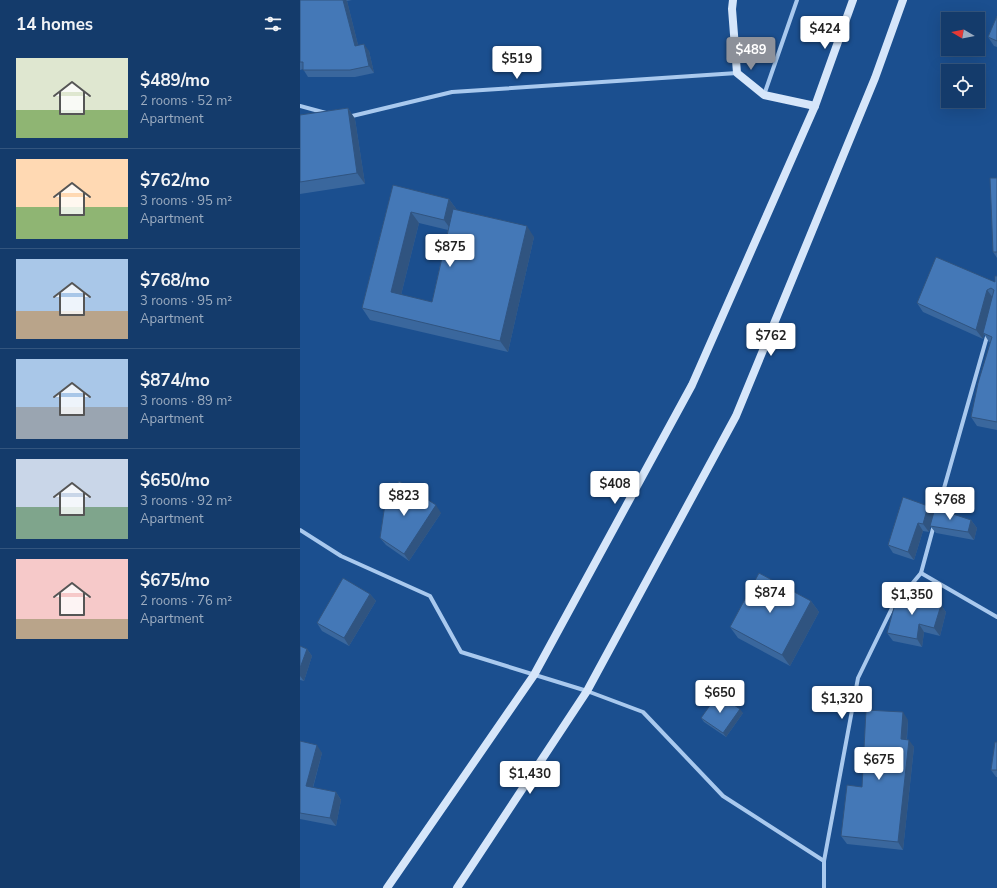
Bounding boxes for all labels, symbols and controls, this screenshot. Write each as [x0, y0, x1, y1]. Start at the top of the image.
north arrow [941, 12, 985, 56]
map controls [941, 12, 985, 108]
text: 14 homes [16, 13, 93, 36]
icon: filters [262, 13, 284, 35]
pin: $424 [801, 16, 849, 50]
text: $424 [809, 20, 841, 38]
pin: $489 [727, 37, 775, 71]
text: $489 [735, 41, 767, 59]
pin: $519 [493, 46, 541, 80]
text: $519 [501, 50, 533, 68]
button: locate [941, 64, 985, 108]
text: $489/mo [140, 69, 210, 92]
icon: home [48, 74, 96, 122]
text: 2 rooms · 52 m² [140, 92, 232, 110]
text: Apartment [140, 110, 203, 128]
text: $762/mo [140, 169, 210, 192]
icon: home [48, 175, 96, 223]
text: 3 rooms · 95 m² [140, 192, 232, 210]
text: Apartment [140, 210, 203, 228]
pin: $875 [426, 234, 474, 268]
text: $875 [434, 238, 466, 256]
text: $768/mo [140, 269, 210, 292]
icon: home [48, 275, 96, 323]
text: 3 rooms · 95 m² [140, 292, 232, 310]
text: Apartment [140, 310, 203, 328]
pin: $762 [747, 323, 795, 357]
text: $762 [755, 327, 787, 345]
text: $874/mo [140, 369, 210, 392]
icon: home [48, 375, 96, 423]
text: 3 rooms · 89 m² [140, 392, 232, 410]
text: Apartment [140, 410, 203, 428]
text: $650/mo [140, 469, 210, 492]
pin: $408 [591, 471, 639, 505]
icon: home [48, 475, 96, 523]
text: $408 [599, 475, 631, 493]
pin: $823 [380, 483, 428, 517]
text: $823 [388, 487, 420, 505]
pin: $768 [926, 487, 974, 521]
text: $768 [934, 491, 966, 509]
text: 3 rooms · 92 m² [140, 492, 232, 510]
text: Apartment [140, 510, 203, 528]
text: $675/mo [140, 569, 210, 592]
icon: home [48, 575, 96, 623]
pin: $874 [746, 580, 794, 614]
pin: $1,350 [879, 582, 945, 616]
text: $874 [754, 584, 786, 602]
text: $1,350 [891, 586, 933, 604]
text: 2 rooms · 76 m² [140, 592, 232, 610]
text: Apartment [140, 610, 203, 628]
pin: $650 [696, 680, 744, 714]
text: $650 [704, 684, 736, 702]
pin: $1,320 [809, 686, 875, 720]
text: $1,320 [821, 690, 863, 708]
pin: $675 [855, 747, 903, 781]
text: $675 [863, 751, 895, 769]
pin: $1,430 [497, 761, 563, 795]
text: $1,430 [509, 765, 551, 783]

